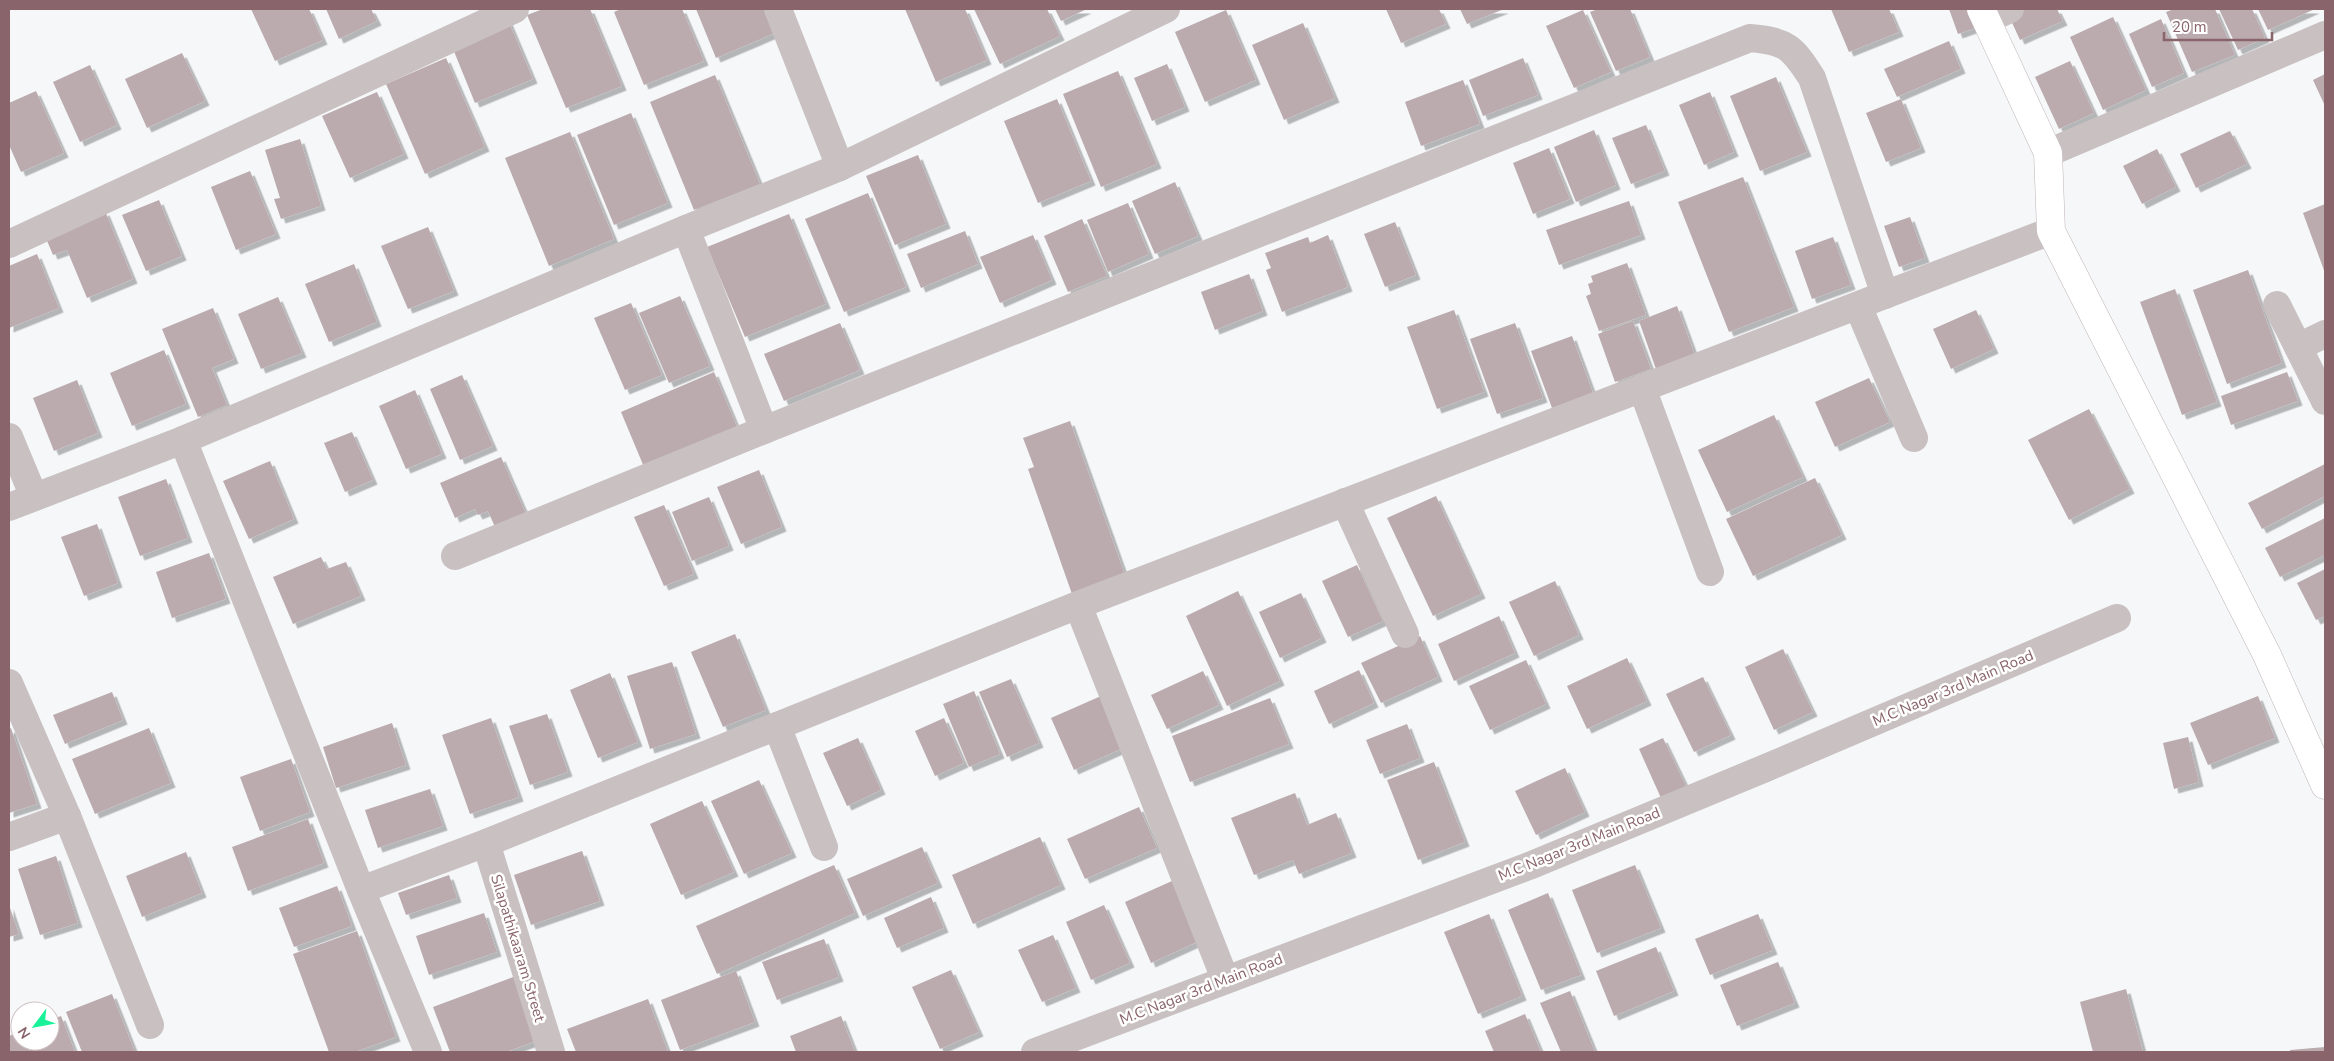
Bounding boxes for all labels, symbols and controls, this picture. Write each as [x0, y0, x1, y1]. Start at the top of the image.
scale bar [2164, 10, 2272, 42]
text: 20 m [2172, 17, 2207, 37]
street label: M.C Nagar 3rd Main Road [1869, 645, 2037, 731]
street label: M.C Nagar 3rd Main Road [1495, 802, 1663, 886]
street label: Silapathikaaram Street [486, 872, 550, 1025]
street label: M.C Nagar 3rd Main Road [1117, 949, 1285, 1029]
north arrow [10, 1001, 60, 1051]
text: N [14, 1023, 35, 1042]

